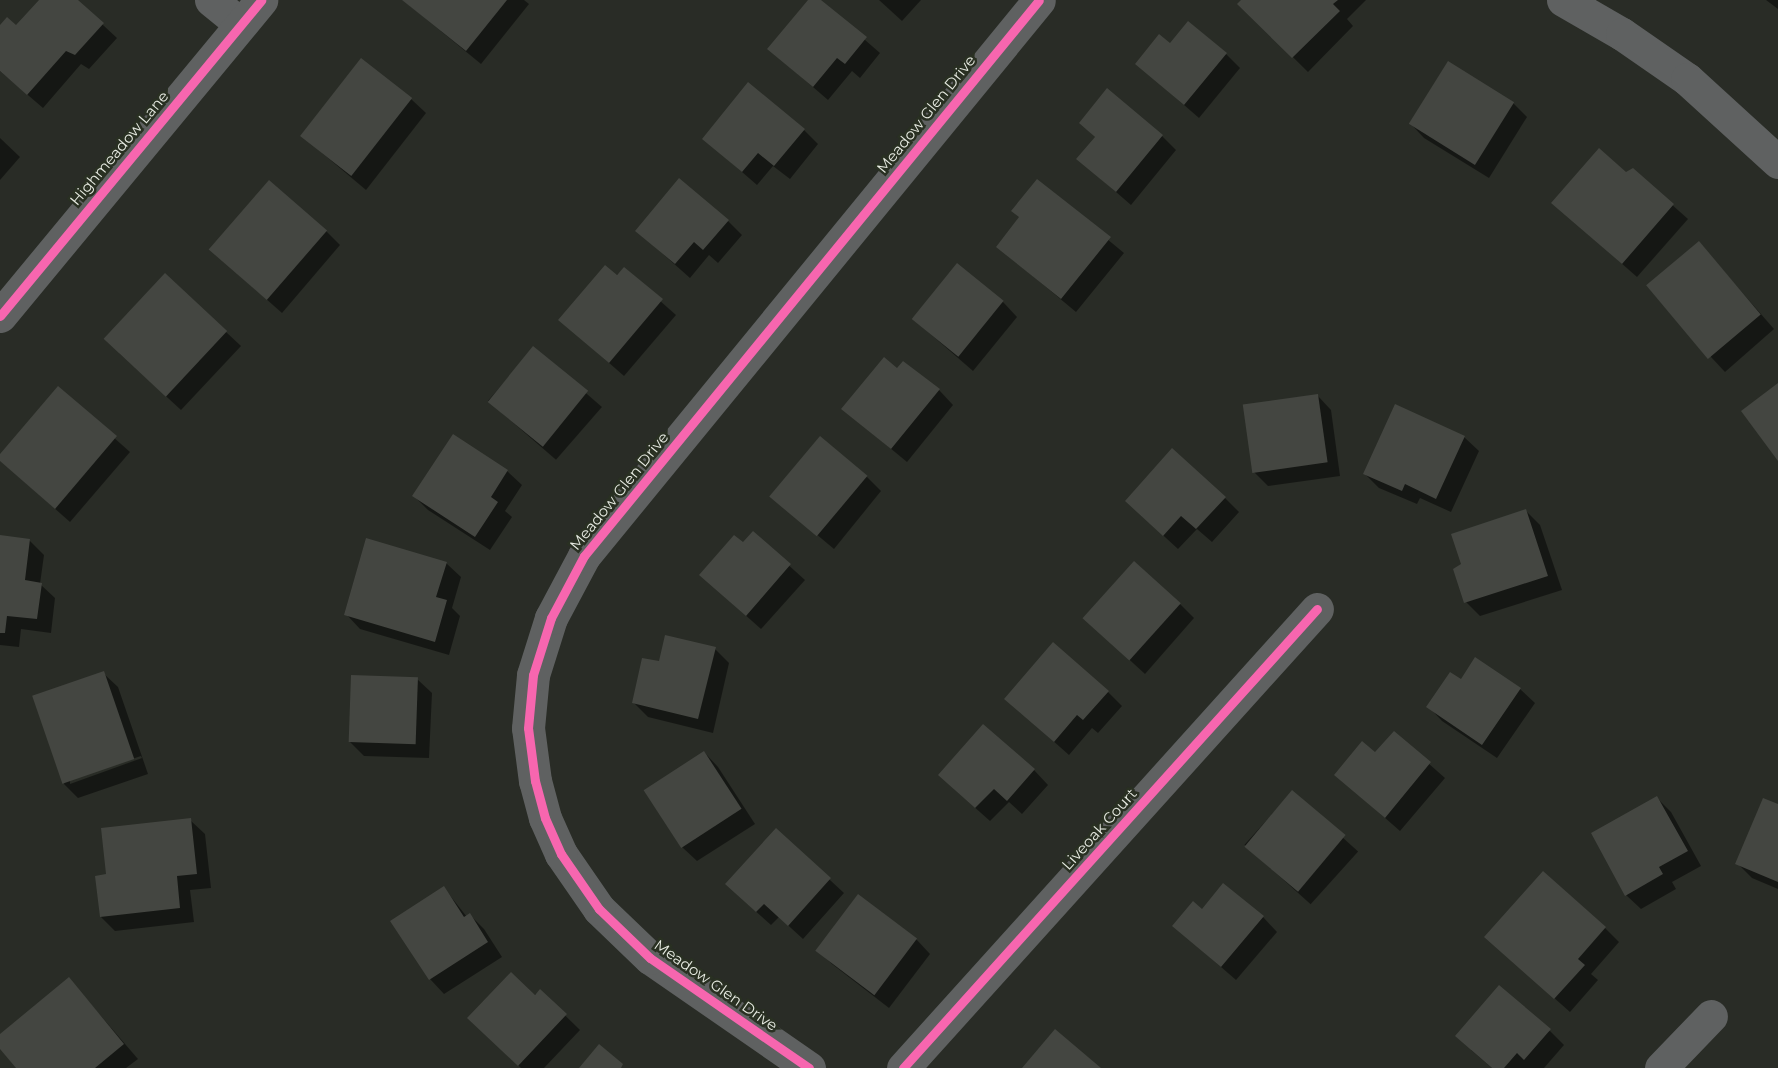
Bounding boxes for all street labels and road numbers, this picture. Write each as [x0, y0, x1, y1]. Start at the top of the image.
street label: Meadow Glen Drive [873, 51, 979, 177]
street label: Highmeadow Lane [66, 87, 172, 209]
street label: Meadow Glen Drive [566, 428, 672, 554]
street label: Liveoak Court [1058, 785, 1140, 873]
street label: Meadow Glen Drive [651, 936, 781, 1034]

